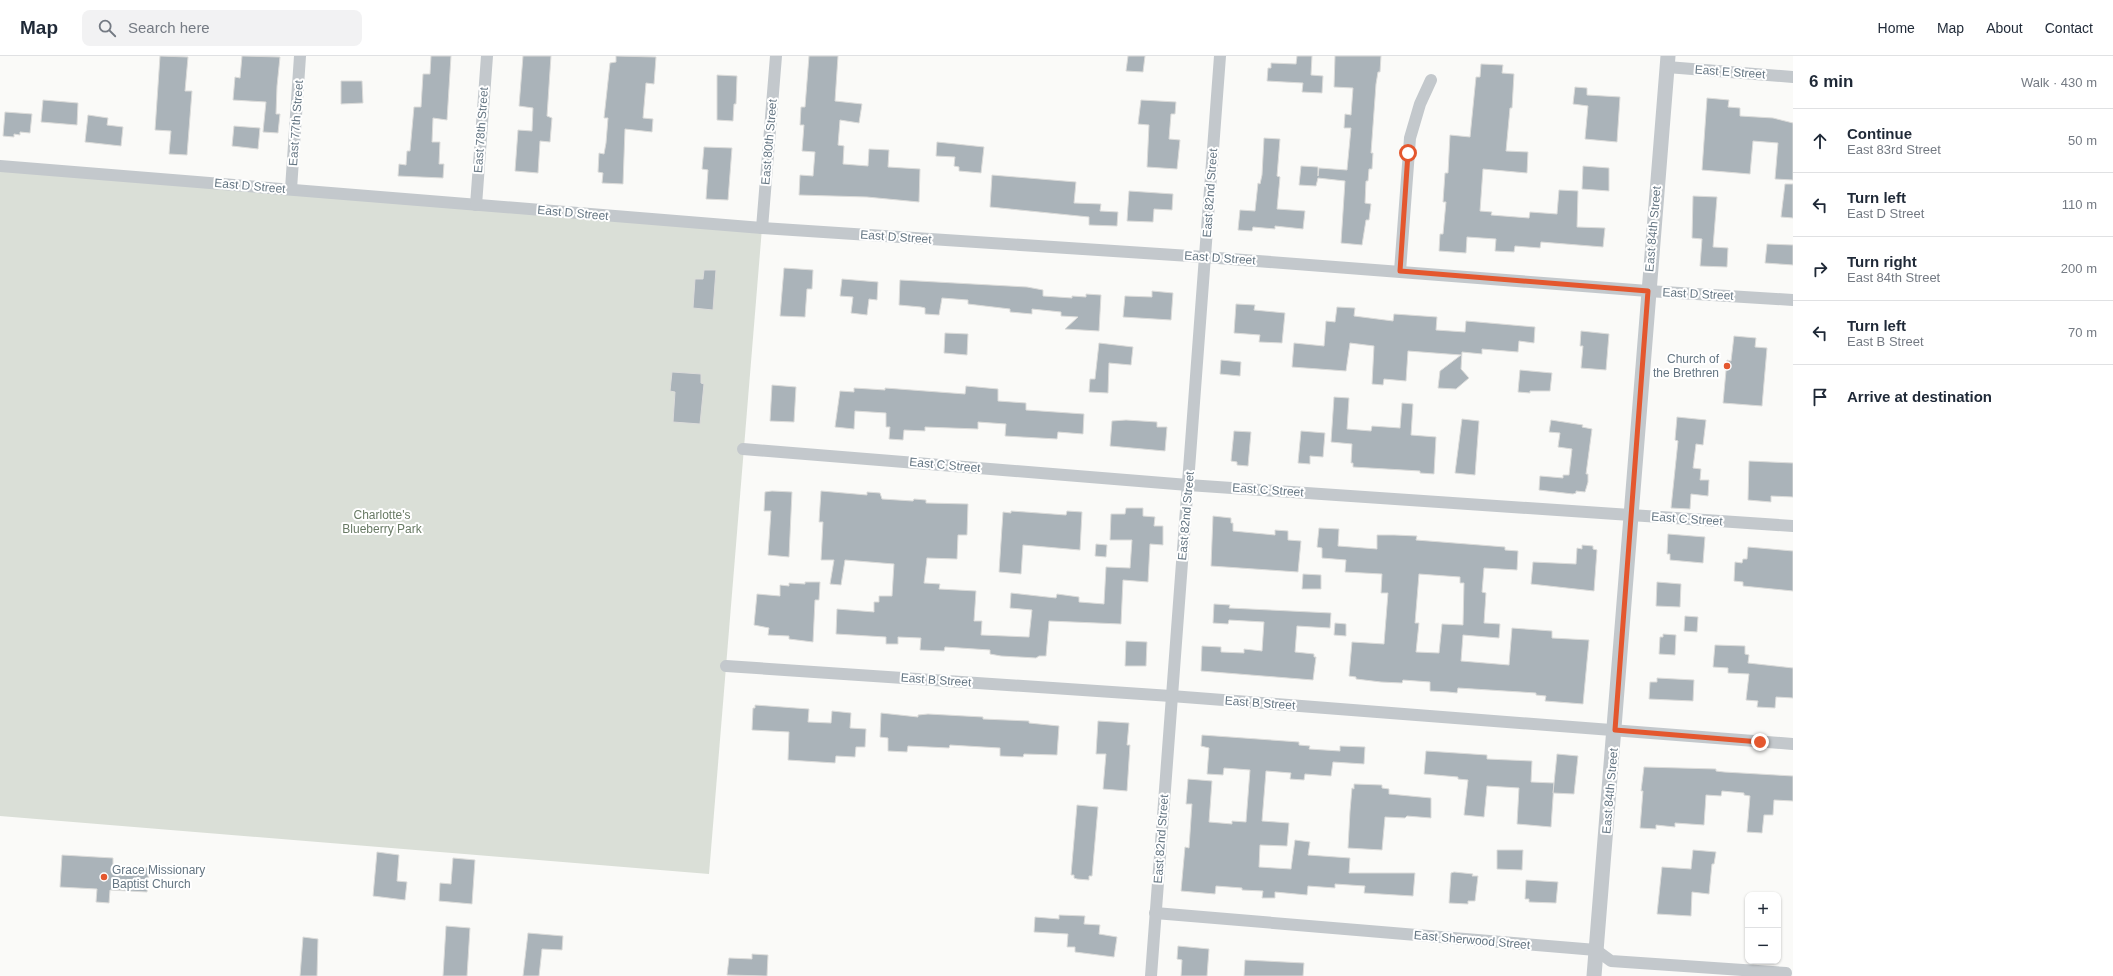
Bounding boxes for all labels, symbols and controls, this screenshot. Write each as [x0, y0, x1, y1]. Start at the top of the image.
search box [82, 10, 362, 46]
text: Map [20, 17, 58, 38]
icon: search [96, 17, 118, 39]
text: Search here [128, 19, 210, 36]
text: Home [1878, 20, 1915, 36]
text: Map [1937, 20, 1964, 36]
text: About [1986, 20, 2023, 36]
text: Contact [2045, 20, 2093, 36]
street label: East E Street [1694, 63, 1766, 81]
text: 6 min [1809, 72, 1853, 91]
text: Walk · 430 m [2021, 75, 2097, 90]
street label: East 77th Street [286, 79, 306, 166]
street label: East 78th Street [471, 86, 491, 173]
street label: East 80th Street [758, 98, 780, 185]
text: Continue [1847, 125, 1912, 142]
icon: ahead [1809, 130, 1831, 152]
text: 50 m [2068, 133, 2097, 148]
text: East 83rd Street [1847, 142, 1941, 157]
route start [1399, 144, 1417, 162]
street label: East 82nd Street [1200, 147, 1220, 238]
street label: East D Street [214, 176, 287, 196]
street label: East 84th Street [1642, 185, 1664, 272]
text: Turn left [1847, 189, 1906, 206]
icon: left [1809, 194, 1831, 216]
text: 110 m [2062, 197, 2097, 212]
street label: East D Street [537, 203, 610, 223]
text: East D Street [1847, 206, 1924, 221]
street label: East D Street [860, 228, 933, 247]
street label: East D Street [1184, 249, 1257, 268]
text: Turn right [1847, 253, 1917, 270]
icon: right [1809, 258, 1831, 280]
text: 200 m [2061, 261, 2097, 276]
text: East 84th Street [1847, 270, 1940, 285]
street label: East D Street [1662, 285, 1735, 303]
text: Turn left [1847, 317, 1906, 334]
icon: left [1809, 322, 1831, 344]
text: 70 m [2068, 325, 2097, 340]
text: East B Street [1847, 334, 1924, 349]
place label: Church of the Brethren [1653, 352, 1720, 380]
marker: Church of the Brethren [1722, 361, 1732, 371]
icon: arrive [1809, 386, 1831, 408]
text: Arrive at destination [1847, 388, 1992, 405]
street label: East C Street [909, 455, 982, 475]
street label: East 82nd Street [1175, 470, 1197, 561]
street label: East C Street [1232, 481, 1305, 500]
park label: Charlotte's Blueberry Park [342, 508, 423, 536]
street label: East C Street [1651, 510, 1724, 529]
street label: East B Street [900, 671, 972, 689]
street label: East B Street [1224, 694, 1296, 712]
route end [1751, 733, 1769, 751]
street label: East 84th Street [1599, 747, 1621, 834]
street label: East 82nd Street [1151, 793, 1171, 884]
place label: Grace Missionary Baptist Church [112, 863, 205, 891]
marker: Grace Missionary Baptist Church [99, 872, 109, 882]
map controls [1745, 892, 1781, 964]
button: + [1745, 892, 1781, 928]
street label: East Sherwood Street [1413, 928, 1531, 952]
button: − [1745, 928, 1781, 964]

